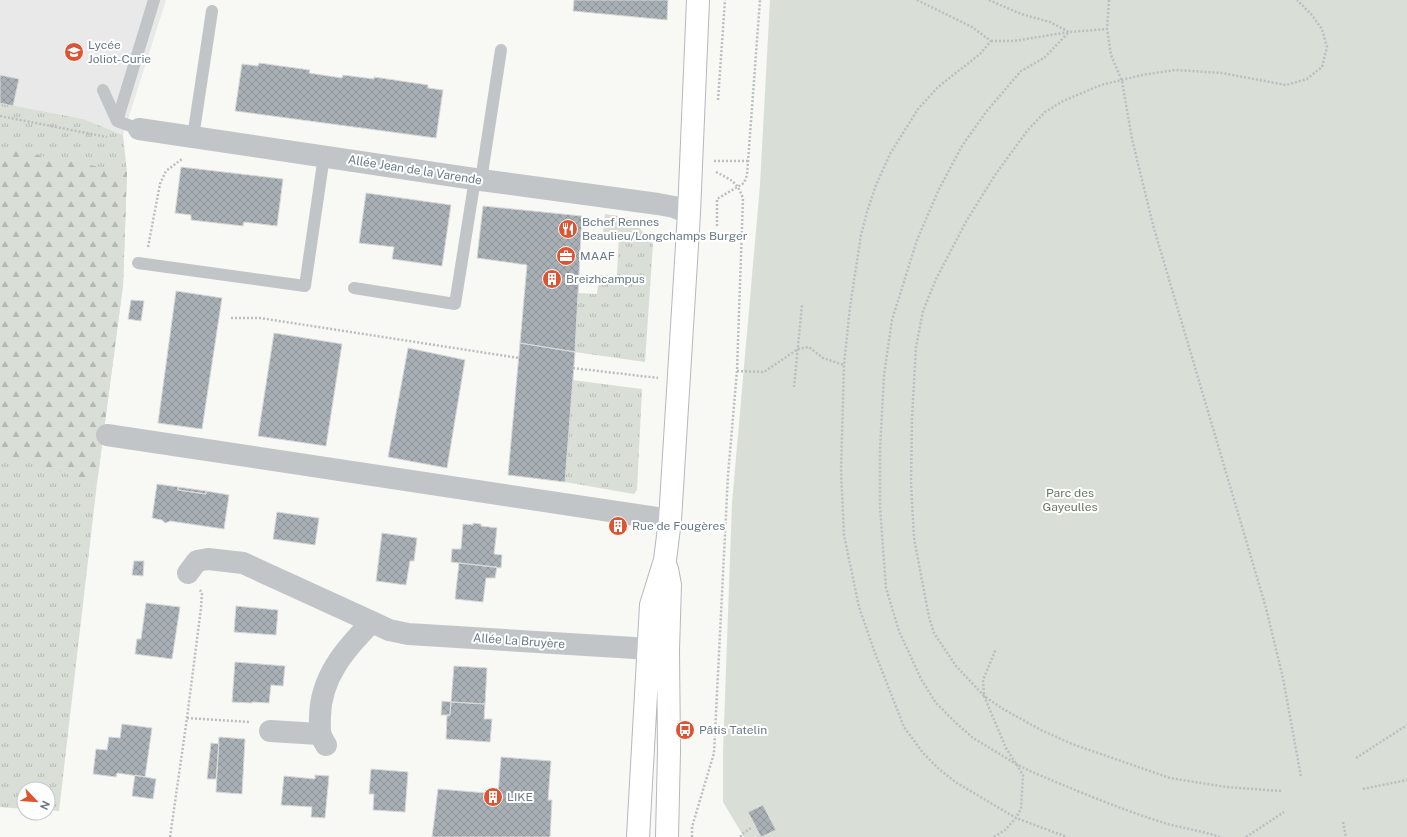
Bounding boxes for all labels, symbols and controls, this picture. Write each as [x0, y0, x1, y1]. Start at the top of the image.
place label: Lycée Joliot-Curie [88, 38, 151, 66]
school or university icon: Lycée Joliot-Curie [63, 41, 85, 63]
street label: Allée Jean de la Varende [347, 152, 483, 188]
place label: Bchef Rennes Beaulieu/Longchamps Burger [582, 215, 748, 243]
restaurant icon: Bchef Rennes Beaulieu/Longchamps Burger [557, 218, 579, 240]
office icon: MAAF [555, 245, 577, 267]
place label: MAAF [580, 249, 615, 263]
building icon: Breizhcampus [541, 268, 563, 290]
place label: Breizhcampus [566, 272, 645, 286]
park label: Parc des Gayeulles [1043, 486, 1097, 514]
building icon: Rue de Fougères [607, 515, 629, 537]
place label: Rue de Fougères [632, 519, 725, 533]
street label: Allée La Bruyère [473, 631, 566, 651]
bus stop icon: Pâtis Tatelin [674, 719, 696, 741]
place label: Pâtis Tatelin [699, 723, 767, 737]
north arrow [16, 781, 56, 821]
building icon: LIKE [482, 786, 504, 808]
place label: LIKE [507, 790, 533, 804]
text: N [38, 799, 52, 812]

